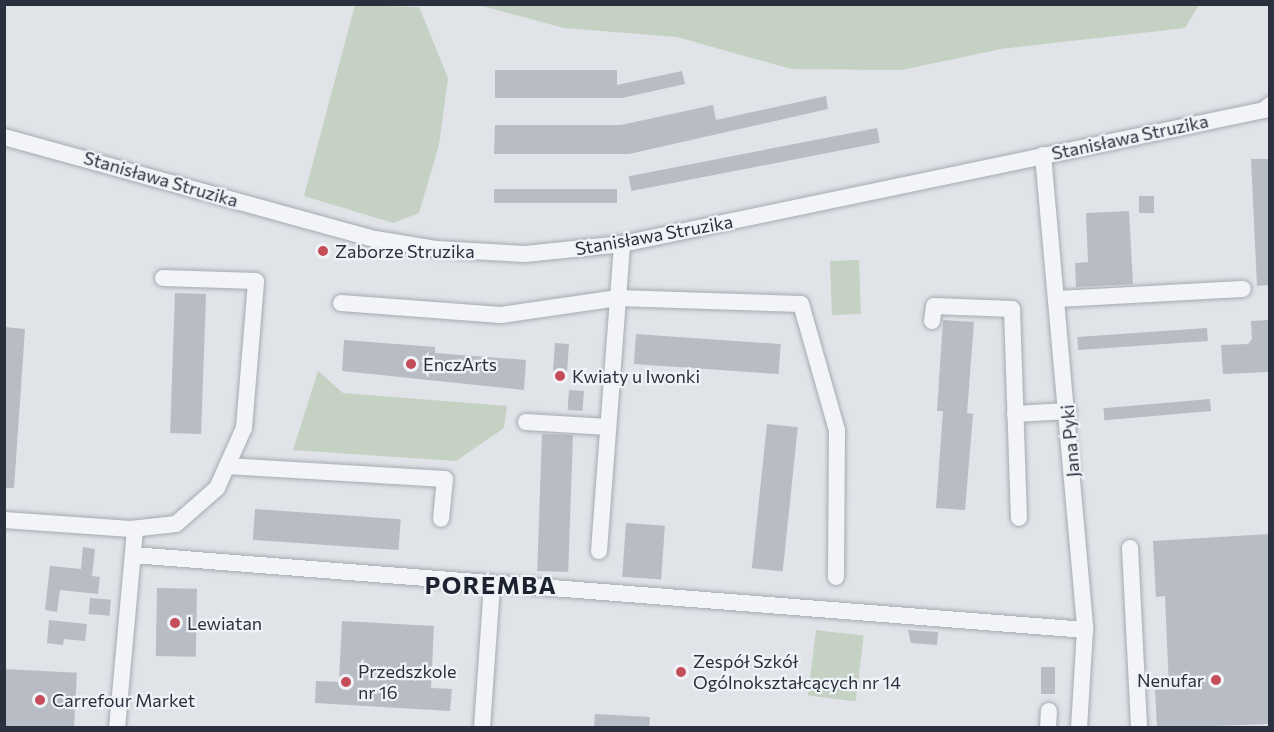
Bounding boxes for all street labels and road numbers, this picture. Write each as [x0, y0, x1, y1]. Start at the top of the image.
street label: Stanisława Struzika [1050, 110, 1210, 164]
street label: Stanisława Struzika [81, 147, 241, 211]
street label: Stanisława Struzika [573, 210, 735, 260]
street label: Jana Pyki [1056, 404, 1084, 478]

